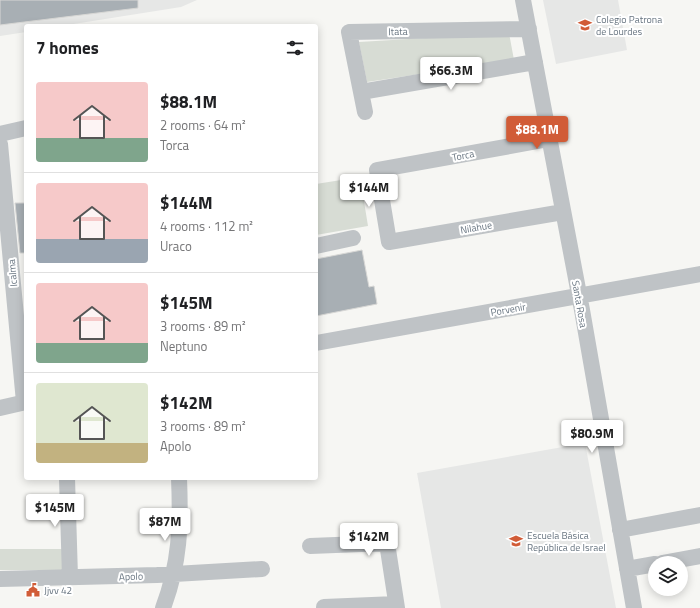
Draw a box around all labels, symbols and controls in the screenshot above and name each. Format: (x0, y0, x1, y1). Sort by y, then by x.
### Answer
place label: Colegio Patrona de Lourdes (596, 12, 662, 39)
school or university icon: Colegio Patrona de Lourdes (577, 17, 593, 33)
street label: Itata (388, 24, 408, 39)
text: 7 homes (36, 35, 99, 61)
icon: filters (284, 37, 306, 59)
pin: $66.3M (418, 57, 484, 91)
text: $66.3M (429, 60, 473, 80)
text: $88.1M (160, 89, 217, 115)
icon: home (68, 98, 116, 146)
text: 2 rooms · 64 m² (160, 115, 246, 135)
pin: $88.1M (504, 116, 570, 150)
text: $88.1M (515, 119, 559, 139)
text: Torca (160, 135, 189, 155)
street label: Torca (451, 146, 475, 165)
pin: $144M (341, 174, 397, 208)
text: $144M (349, 177, 389, 197)
text: $144M (160, 190, 213, 216)
icon: home (68, 199, 116, 247)
text: 4 rooms · 112 m² (160, 216, 253, 236)
street label: Nilahue (459, 217, 493, 238)
text: Uraco (160, 236, 192, 256)
street label: Icalma (4, 259, 21, 287)
street label: Santa Rosa (568, 279, 591, 329)
text: $145M (160, 290, 213, 316)
icon: home (68, 299, 116, 347)
street label: Porvenir (489, 299, 527, 320)
text: 3 rooms · 89 m² (160, 316, 246, 336)
text: Neptuno (160, 336, 207, 356)
text: $142M (160, 390, 213, 416)
icon: home (68, 399, 116, 447)
text: 3 rooms · 89 m² (160, 416, 246, 436)
pin: $80.9M (559, 420, 625, 454)
text: $80.9M (570, 423, 614, 443)
text: Apolo (160, 436, 191, 456)
pin: $145M (27, 494, 83, 528)
text: $145M (35, 497, 75, 517)
pin: $87M (141, 508, 189, 542)
text: $87M (149, 511, 182, 531)
pin: $142M (341, 523, 397, 557)
text: $142M (349, 526, 389, 546)
place label: Escuela Básica República de Israel (527, 528, 606, 555)
school or university icon: Escuela Básica República de Israel (508, 533, 524, 549)
map controls (648, 556, 688, 596)
button: layers (648, 556, 688, 596)
street label: Apolo (119, 569, 143, 584)
public building icon: Jjvv 42 (25, 582, 41, 598)
place label: Jjvv 42 (44, 583, 72, 598)

